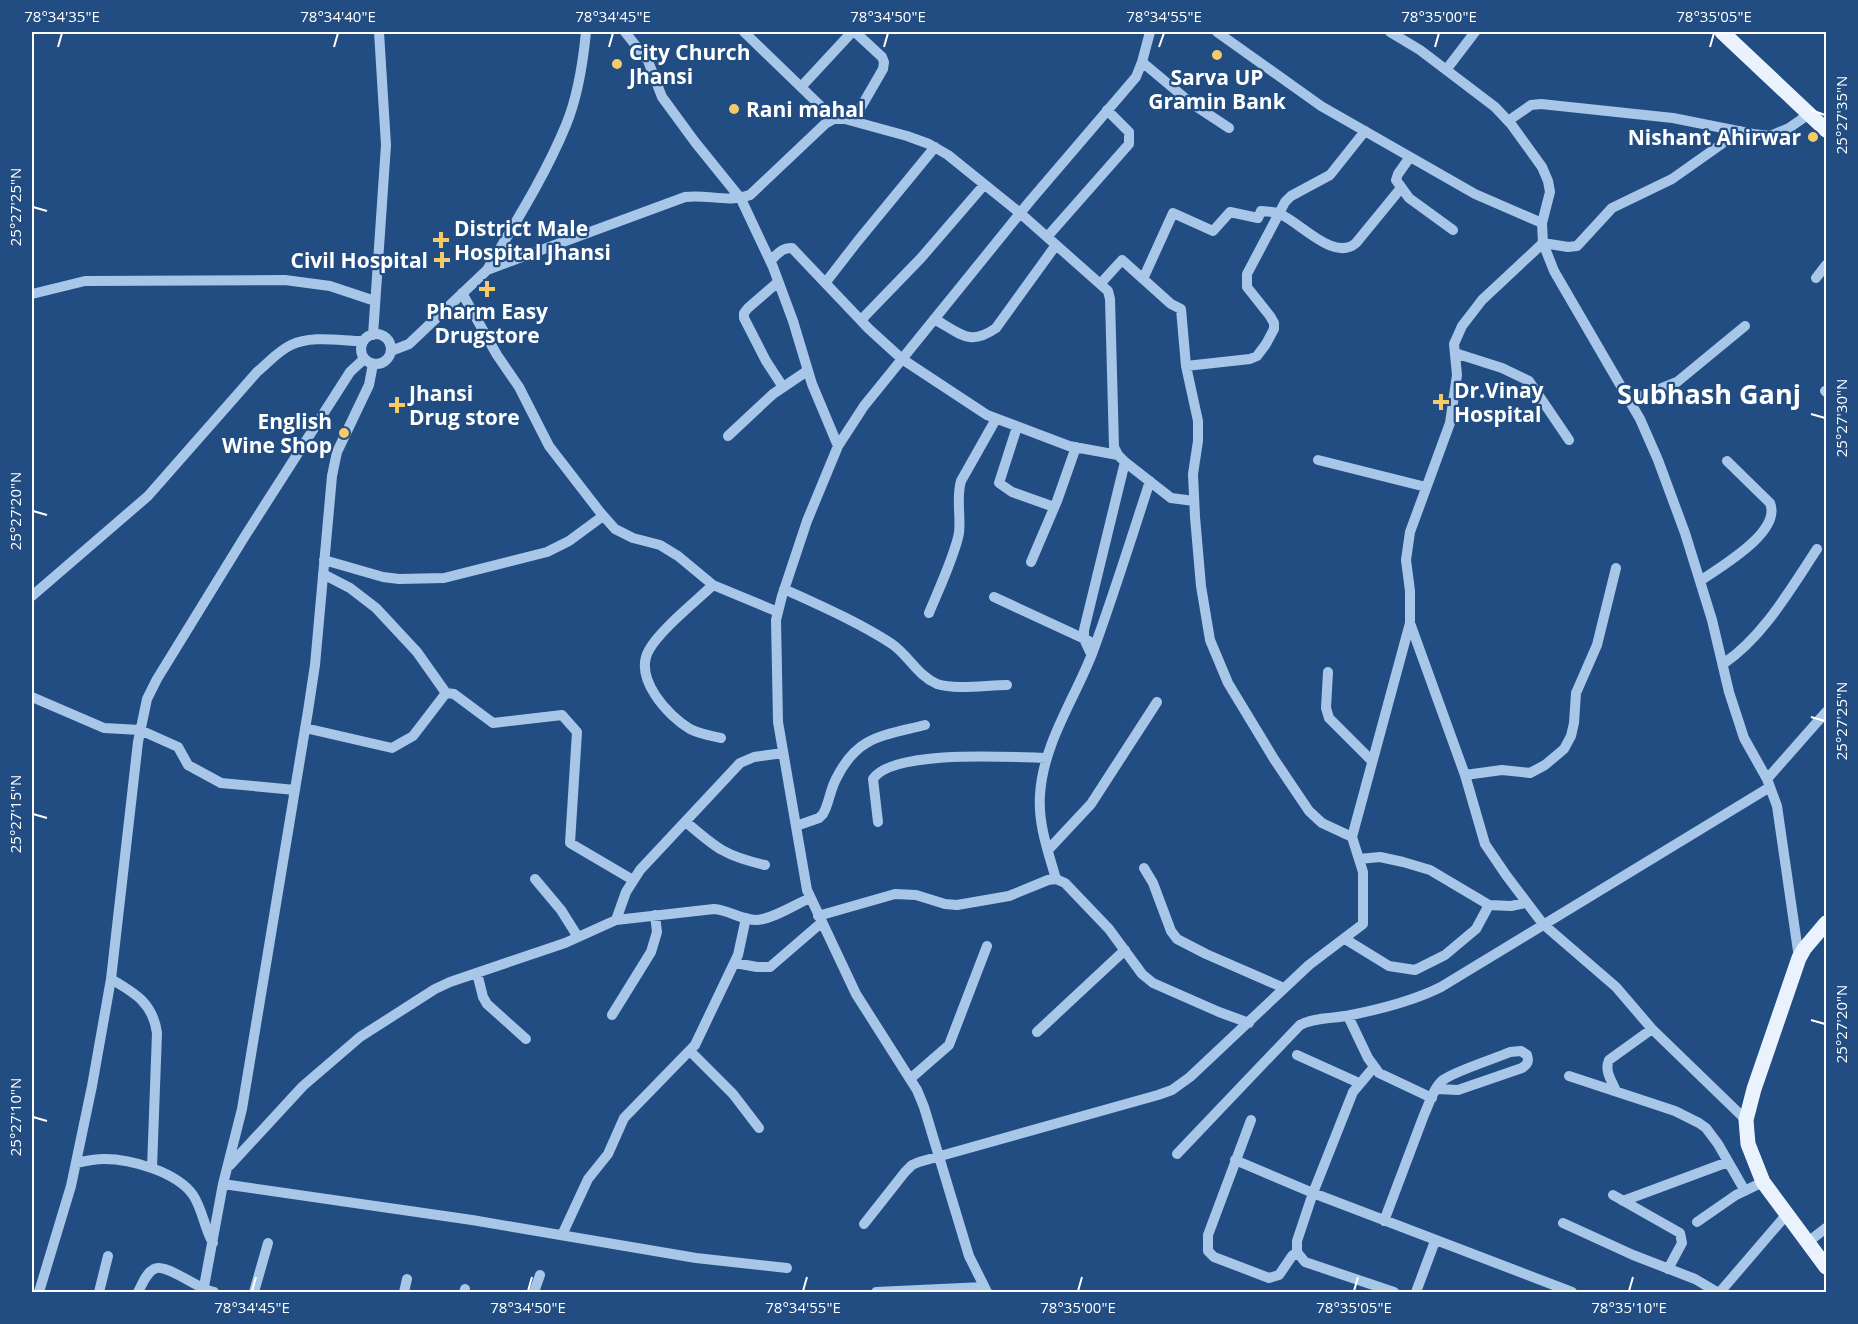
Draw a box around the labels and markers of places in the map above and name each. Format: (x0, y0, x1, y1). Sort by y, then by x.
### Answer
place label: City Church Jhansi (627, 38, 750, 90)
marker: Sarva UP Gramin Bank (1210, 48, 1224, 62)
marker: City Church Jhansi (610, 57, 624, 71)
place label: Sarva UP Gramin Bank (1148, 63, 1287, 115)
place label: Rani mahal (746, 95, 864, 123)
marker: Rani mahal (727, 102, 741, 116)
place label: Nishant Ahirwar (1628, 123, 1801, 151)
marker: Nishant Ahirwar (1806, 130, 1820, 144)
place label: District Male Hospital Jhansi (454, 214, 611, 266)
marker: District Male Hospital Jhansi (432, 231, 450, 249)
place label: Civil Hospital (291, 246, 428, 274)
marker: Civil Hospital (433, 251, 451, 269)
marker: Pharm Easy Drugstore (480, 282, 494, 296)
place label: Pharm Easy Drugstore (426, 297, 548, 349)
place label: Dr.Vinay Hospital (1454, 376, 1544, 428)
place label: Jhansi Drug store (407, 379, 520, 431)
marker: Dr.Vinay Hospital (1432, 393, 1450, 411)
marker: Jhansi Drug store (390, 398, 404, 412)
place label: English Wine Shop (222, 407, 332, 459)
marker: English Wine Shop (337, 426, 351, 440)

